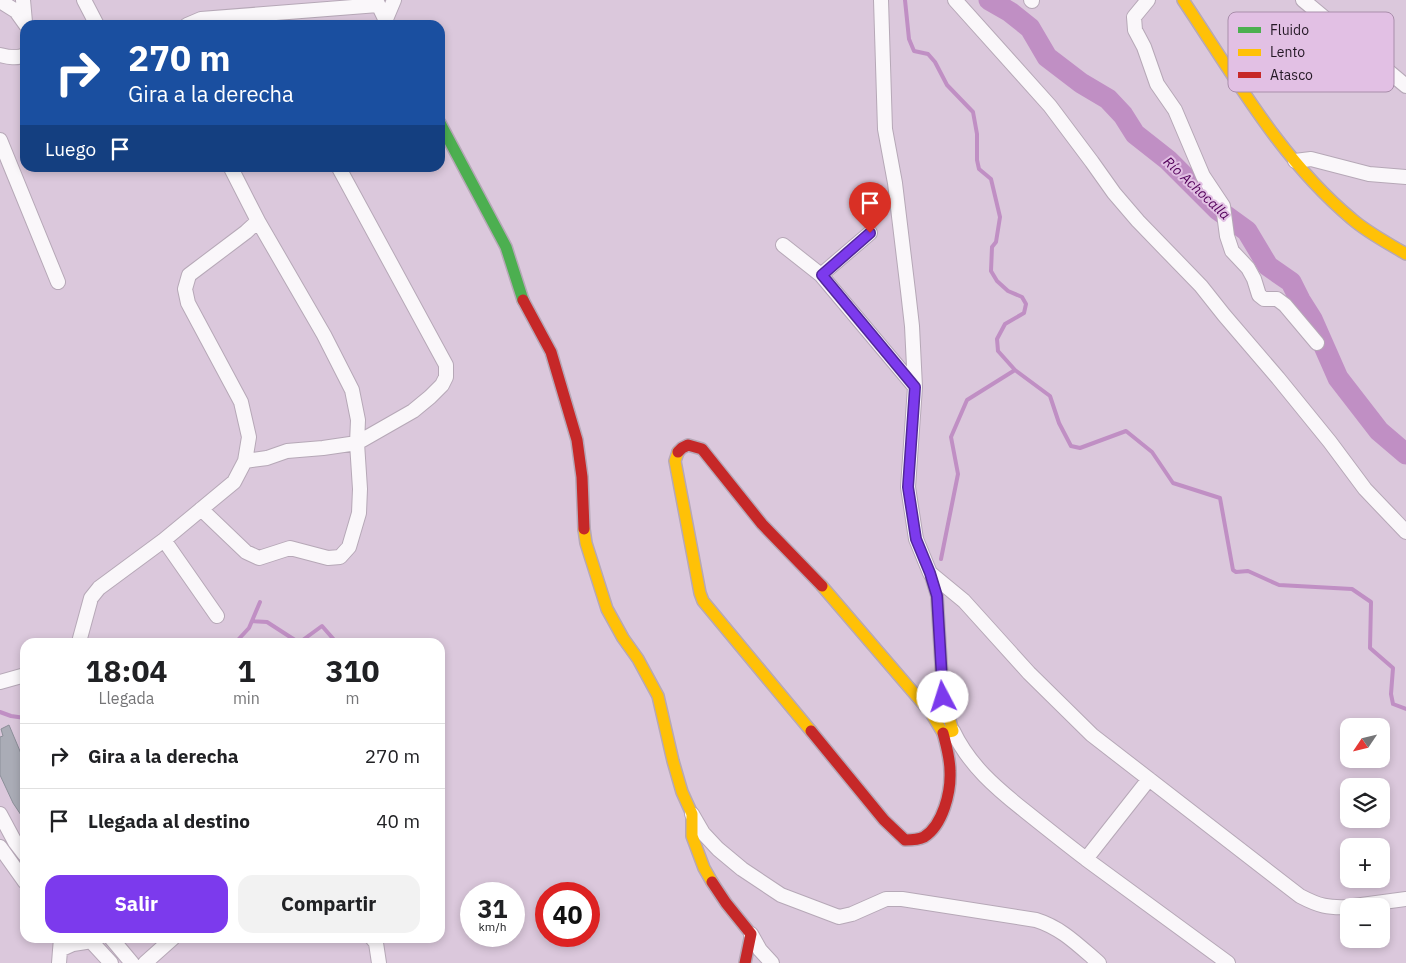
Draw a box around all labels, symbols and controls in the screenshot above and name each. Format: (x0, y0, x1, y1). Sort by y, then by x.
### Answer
legend (1228, 12, 1394, 92)
text: Fluido (1270, 21, 1309, 39)
text: 270 m (128, 35, 231, 81)
icon: right (45, 40, 110, 105)
text: Lento (1270, 43, 1305, 61)
text: Atasco (1270, 66, 1313, 84)
text: Gira a la derecha (128, 79, 294, 108)
icon: arrive (106, 135, 134, 163)
text: Luego (45, 137, 96, 161)
water label: Río Achocalla (1160, 153, 1234, 223)
pin (849, 182, 891, 233)
icon: arrive (856, 189, 884, 217)
text: 18:04 (86, 651, 167, 690)
text: 1 (237, 651, 255, 690)
text: 310 (325, 651, 379, 690)
position arrow (916, 670, 968, 722)
text: Llegada (98, 688, 154, 708)
text: min (233, 688, 260, 708)
text: m (345, 688, 359, 708)
north arrow (1340, 718, 1390, 768)
map controls (1340, 718, 1390, 948)
icon: right (45, 742, 73, 770)
text: Gira a la derecha (88, 744, 239, 768)
text: 270 m (365, 744, 420, 768)
button: layers (1340, 778, 1390, 828)
icon: arrive (45, 807, 73, 835)
text: Llegada al destino (88, 809, 250, 833)
text: 40 m (376, 809, 420, 833)
button: + (1340, 838, 1390, 888)
button: Salir (45, 875, 228, 933)
button: Compartir (238, 875, 420, 933)
speed limit sign: 40 (535, 882, 600, 947)
text: 31 (477, 892, 508, 925)
button: − (1340, 898, 1390, 948)
text: km/h (478, 919, 507, 934)

